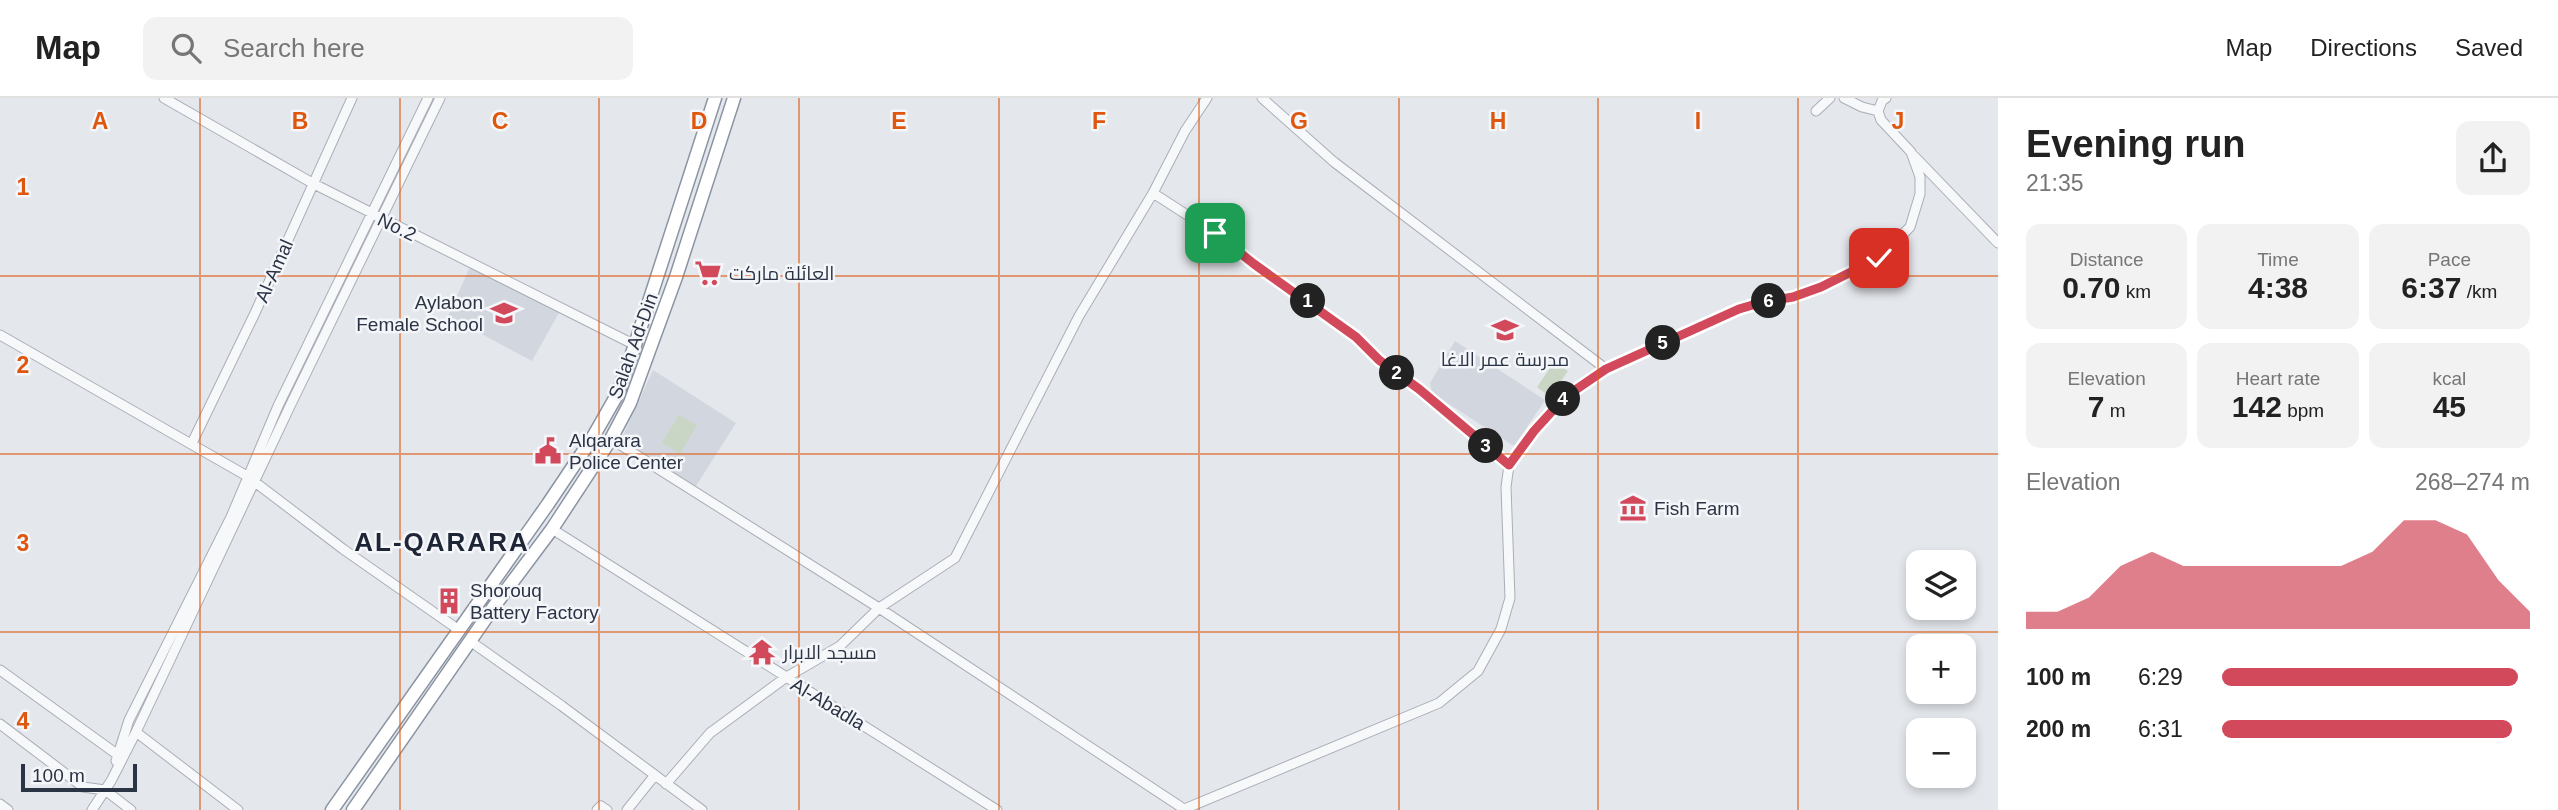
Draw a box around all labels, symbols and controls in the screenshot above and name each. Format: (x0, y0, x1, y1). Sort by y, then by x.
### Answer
search box (143, 17, 633, 80)
text: Map (35, 29, 101, 66)
icon: search (167, 29, 205, 67)
text: Search here (223, 33, 365, 63)
text: Map (2226, 34, 2272, 61)
text: Directions (2310, 34, 2417, 61)
text: Saved (2455, 34, 2523, 61)
text: A (92, 108, 108, 134)
text: B (292, 108, 308, 134)
text: C (492, 108, 508, 134)
text: D (691, 108, 707, 134)
text: E (891, 108, 907, 134)
text: F (1092, 108, 1106, 134)
text: G (1290, 108, 1308, 134)
text: H (1490, 108, 1506, 134)
text: I (1695, 108, 1701, 134)
text: J (1892, 108, 1904, 134)
button: share (2456, 121, 2530, 195)
text: Evening run (2026, 123, 2246, 165)
text: 21:35 (2026, 170, 2084, 196)
text: 1 (17, 174, 30, 200)
pin (1185, 203, 1245, 263)
street label: No.2 (374, 209, 420, 245)
icon: arrive (1196, 214, 1234, 252)
pin (1849, 228, 1909, 288)
street label: Al-Amal (251, 236, 297, 306)
icon: check (1860, 239, 1898, 277)
text: Distance (2070, 249, 2144, 270)
text: Time (2257, 249, 2299, 270)
text: Pace (2428, 249, 2471, 270)
supermarket icon: العائلة ماركت (693, 258, 723, 288)
place label: العائلة ماركت (729, 263, 834, 285)
text: 0.70 (2062, 271, 2121, 304)
text: 4:38 (2248, 271, 2308, 304)
text: 6:37 (2401, 271, 2461, 304)
text: km (2121, 281, 2151, 302)
text: /km (2461, 281, 2497, 302)
pin: 1 (1290, 284, 1326, 318)
pin: 6 (1752, 284, 1786, 318)
street label: Salah Ad-Din (604, 290, 662, 402)
text: 1 (1302, 290, 1313, 311)
text: 6 (1763, 290, 1774, 311)
place label: Aylabon Female School (356, 292, 483, 335)
school or university icon: Aylabon Female School (489, 298, 519, 328)
school or university icon: مدرسة عمر الاغا (1490, 315, 1520, 345)
pin: 5 (1646, 326, 1680, 360)
text: 5 (1657, 332, 1668, 353)
place label: مدرسة عمر الاغا (1441, 349, 1569, 371)
text: 2 (17, 352, 29, 378)
pin: 2 (1380, 356, 1414, 390)
text: 2 (1391, 362, 1402, 383)
text: Elevation (2068, 368, 2146, 389)
text: Heart rate (2236, 368, 2320, 389)
text: kcal (2432, 368, 2466, 389)
pin: 4 (1546, 382, 1580, 416)
text: 4 (1557, 388, 1568, 409)
text: 7 (2088, 390, 2104, 423)
text: 142 (2232, 390, 2282, 423)
text: 45 (2433, 390, 2466, 423)
text: m (2104, 400, 2126, 421)
text: bpm (2282, 400, 2324, 421)
pin: 3 (1468, 428, 1504, 464)
place label: Alqarara Police Center (569, 430, 684, 473)
text: 3 (1480, 435, 1491, 456)
public building icon: Alqarara Police Center (533, 436, 563, 466)
text: Elevation (2026, 469, 2121, 495)
text: 268–274 m (2415, 469, 2530, 495)
museum icon: Fish Farm (1618, 493, 1648, 523)
place label: Fish Farm (1654, 498, 1740, 519)
district label: AL-QARARA (354, 527, 530, 557)
text: 3 (17, 530, 29, 556)
map controls (1906, 550, 1976, 788)
button: layers (1906, 550, 1976, 620)
place label: Shorouq Battery Factory (470, 580, 599, 623)
building icon: Shorouq Battery Factory (434, 586, 464, 616)
button: + (1906, 634, 1976, 704)
temple icon: مسجد الابرار (747, 637, 777, 667)
place label: مسجد الابرار (782, 642, 877, 664)
text: 100 m (2026, 664, 2091, 690)
text: 6:29 (2138, 664, 2183, 690)
street label: Al-Abadla (787, 674, 869, 734)
text: 4 (17, 708, 30, 734)
text: 200 m (2026, 716, 2091, 742)
text: 6:31 (2138, 716, 2183, 742)
button: − (1906, 718, 1976, 788)
scale bar (21, 761, 136, 793)
text: 100 m (32, 765, 85, 786)

